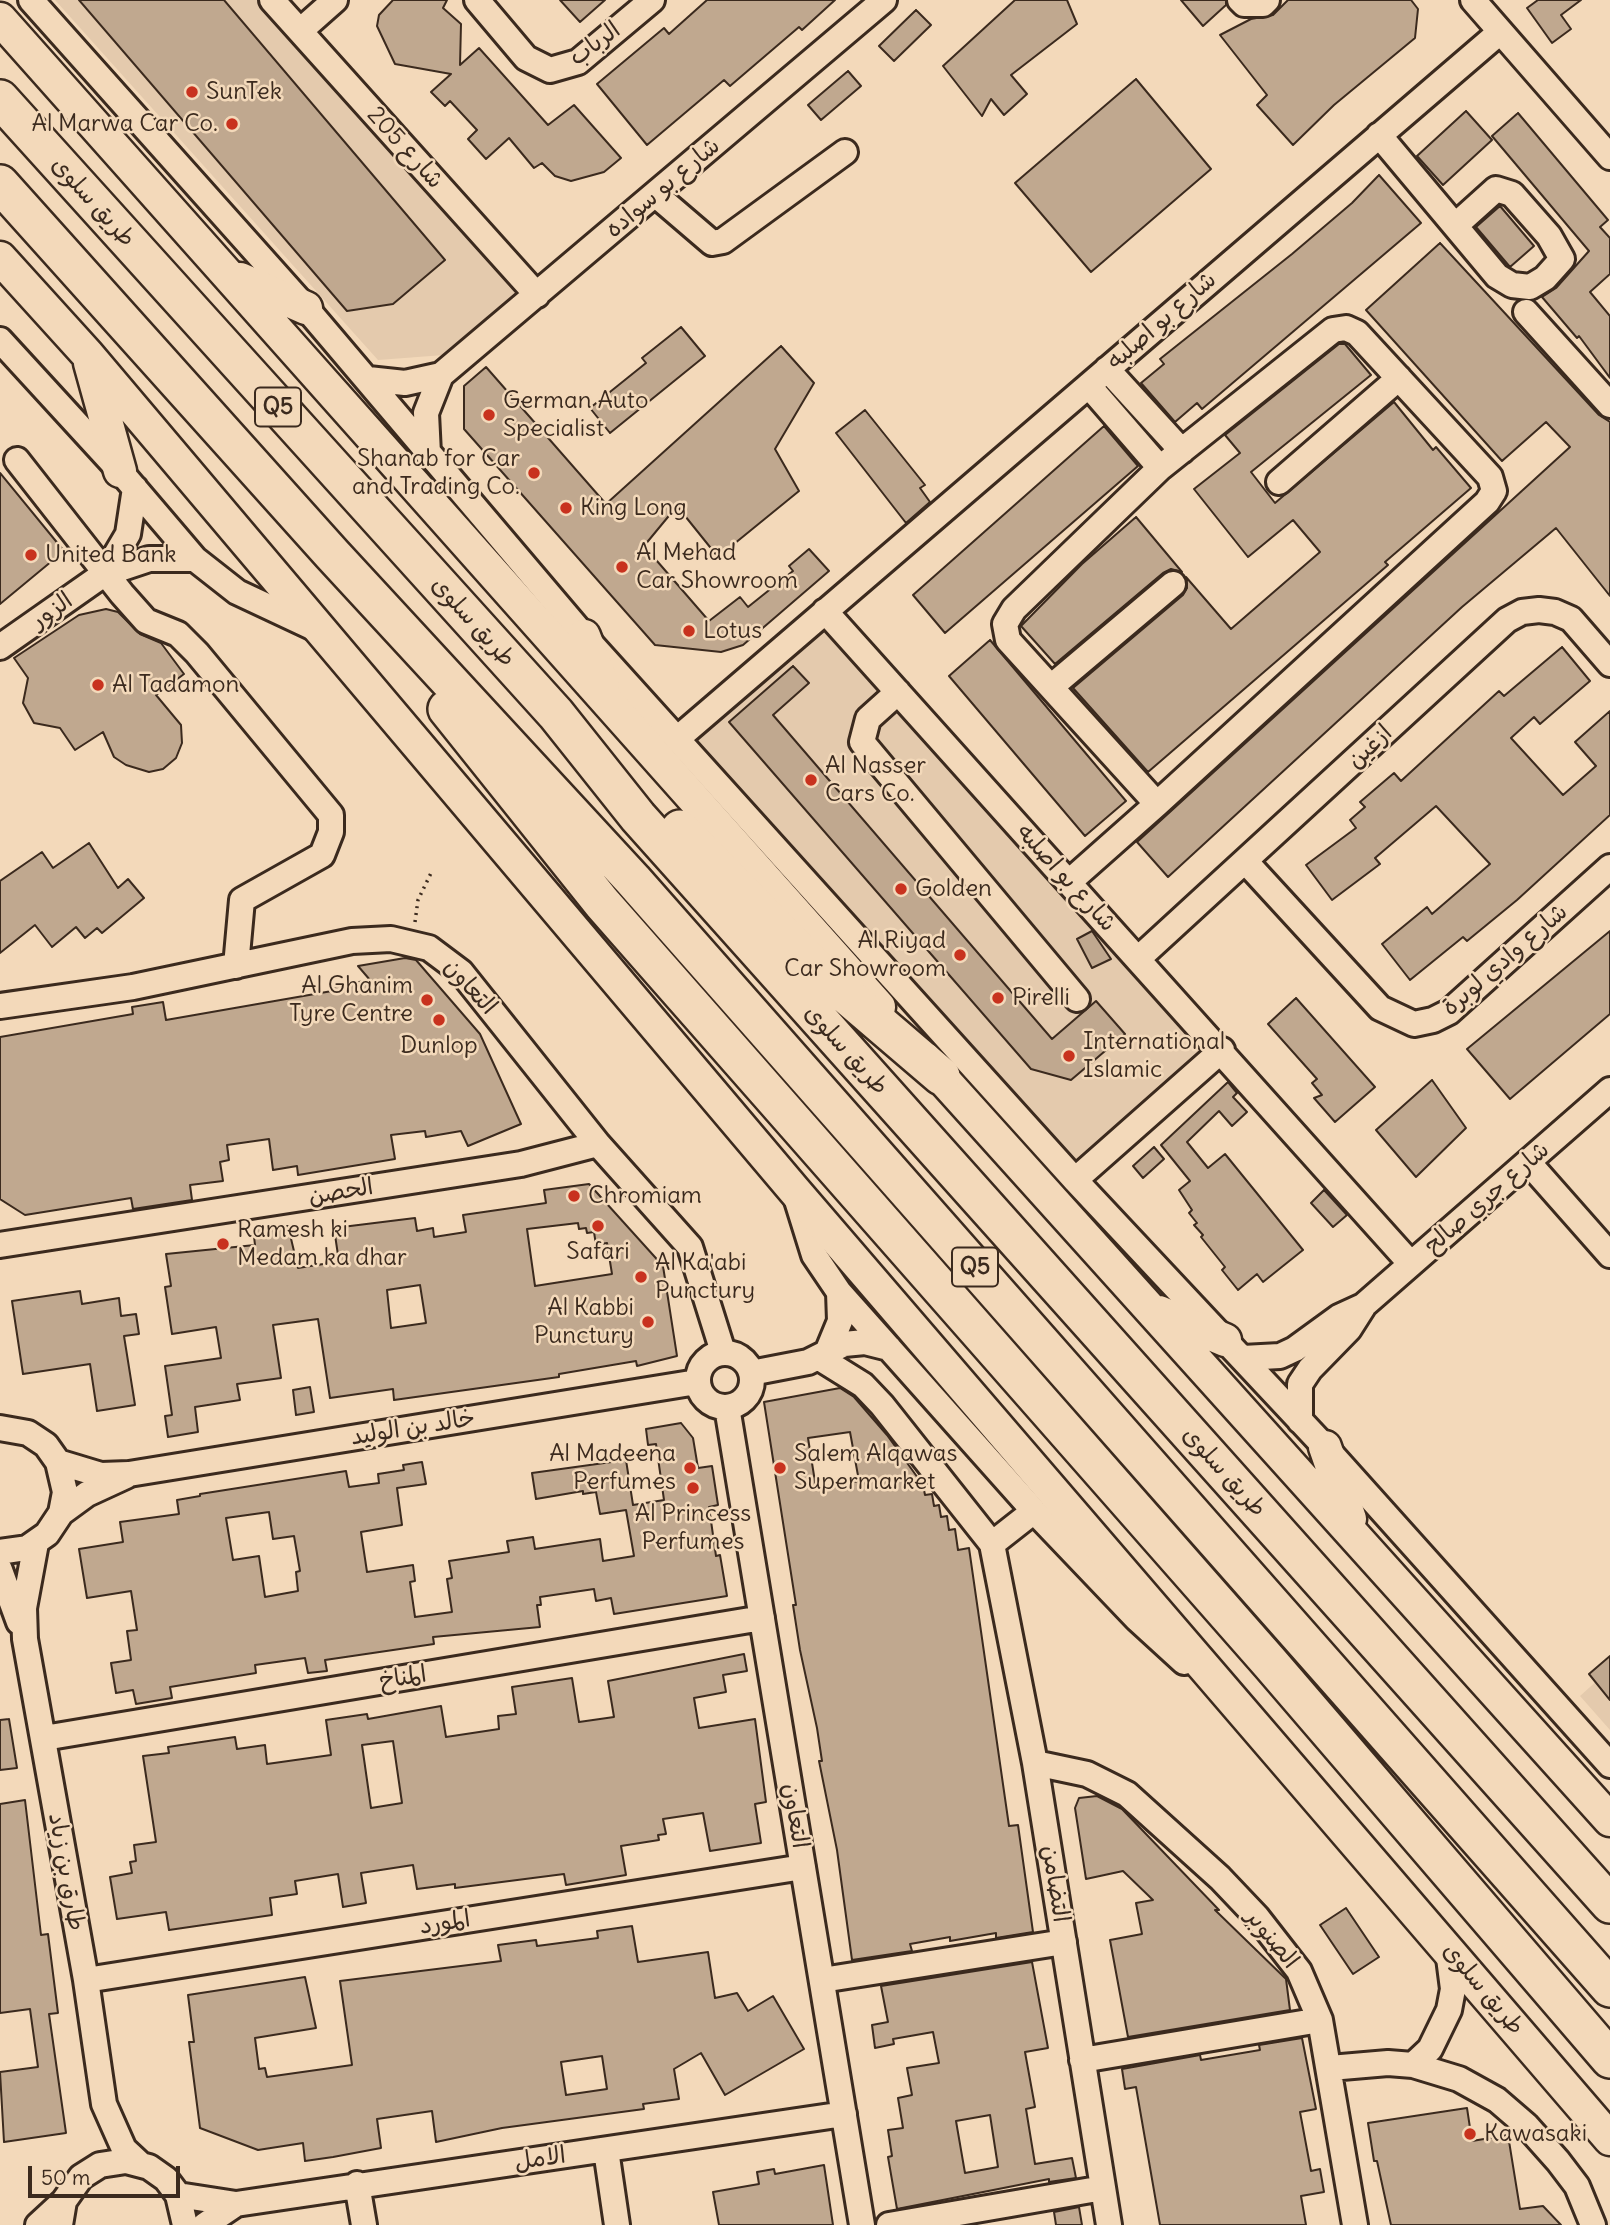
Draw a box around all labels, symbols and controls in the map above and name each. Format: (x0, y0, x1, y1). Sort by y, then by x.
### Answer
street label: الرباب (564, 16, 626, 72)
place label: SunTek (206, 78, 282, 106)
marker: SunTek (184, 84, 200, 100)
street label: شارع 205 (361, 101, 449, 195)
place label: Al Marwa Car Co. (32, 110, 218, 138)
marker: Al Marwa Car Co. (224, 116, 240, 132)
street label: شارع بو سواده (600, 132, 726, 244)
street label: طريق سلوى (45, 151, 141, 253)
street label: شارع بو اصلبه (1102, 266, 1222, 376)
place label: German Auto Specialist (503, 387, 648, 443)
road number: Q5 (255, 388, 301, 426)
marker: German Auto Specialist (481, 407, 497, 423)
place label: Shanab for Car and Trading Co. (352, 445, 520, 501)
marker: Shanab for Car and Trading Co. (526, 465, 542, 481)
place label: King Long (580, 494, 687, 522)
marker: King Long (558, 500, 574, 516)
place label: Al Mehad Car Showroom (636, 539, 798, 595)
place label: United Bank (45, 541, 177, 569)
marker: United Bank (23, 547, 39, 563)
marker: Al Mehad Car Showroom (614, 559, 630, 575)
street label: طريق سلوى (425, 571, 521, 673)
street label: الزور (25, 586, 79, 636)
place label: Lotus (703, 617, 762, 645)
marker: Lotus (681, 623, 697, 639)
place label: Al Tadamon (112, 671, 239, 699)
marker: Al Tadamon (90, 677, 106, 693)
street label: ازغين (1341, 719, 1399, 775)
place label: Al Nasser Cars Co. (825, 752, 926, 808)
marker: Al Nasser Cars Co. (803, 772, 819, 788)
street label: شارع بو اصلبه (1010, 818, 1122, 938)
place label: Golden (915, 875, 992, 903)
marker: Golden (893, 881, 909, 897)
street label: شارع وادي لوبرة (1436, 898, 1574, 1022)
place label: Al Riyad Car Showroom (784, 927, 946, 983)
marker: Al Riyad Car Showroom (952, 947, 968, 963)
street label: التعاون (437, 953, 503, 1021)
place label: Al Ghanim Tyre Centre (289, 972, 413, 1028)
place label: Pirelli (1012, 984, 1070, 1012)
marker: Pirelli (990, 990, 1006, 1006)
marker: Al Ghanim Tyre Centre (419, 992, 435, 1008)
street label: طريق سلوى (798, 999, 894, 1101)
marker: Dunlop (431, 1012, 447, 1028)
place label: International Islamic (1083, 1028, 1225, 1084)
place label: Dunlop (400, 1032, 478, 1060)
marker: International Islamic (1061, 1048, 1077, 1064)
street label: شارع جري صالح (1418, 1136, 1556, 1260)
street label: الحصن (306, 1173, 376, 1211)
place label: Chromiam (588, 1182, 702, 1210)
marker: Chromiam (566, 1188, 582, 1204)
place label: Ramesh ki Medam ka dhar (237, 1216, 407, 1272)
marker: Safari (590, 1218, 606, 1234)
marker: Ramesh ki Medam ka dhar (215, 1236, 231, 1252)
place label: Safari (566, 1238, 630, 1266)
road number: Q5 (952, 1248, 998, 1286)
place label: Al Ka'abi Punctury (655, 1249, 755, 1305)
marker: Al Ka'abi Punctury (633, 1269, 649, 1285)
place label: Al Kabbi Punctury (534, 1294, 634, 1350)
marker: Al Kabbi Punctury (640, 1314, 656, 1330)
street label: خالد بن الوليد (349, 1404, 477, 1452)
street label: طريق سلوى (1176, 1421, 1272, 1523)
place label: Al Madeena Perfumes (549, 1440, 676, 1496)
place label: Salem Alqawas Supermarket (794, 1440, 957, 1496)
marker: Al Madeena Perfumes (682, 1460, 698, 1476)
marker: Salem Alqawas Supermarket (772, 1460, 788, 1476)
marker: Al Princess Perfumes (685, 1480, 701, 1496)
place label: Al Princess Perfumes (635, 1500, 751, 1556)
street label: المناخ (377, 1660, 429, 1696)
street label: التعاون (776, 1781, 814, 1851)
street label: طارق بن زياد (41, 1811, 91, 1933)
street label: التضامن (1035, 1844, 1075, 1924)
street label: الصنوبر (1239, 1903, 1305, 1975)
street label: المورد (417, 1905, 473, 1941)
street label: طريق سلوى (1436, 1937, 1530, 2041)
place label: Kawasaki (1484, 2120, 1587, 2148)
marker: Kawasaki (1462, 2126, 1478, 2142)
street label: الامل (512, 2141, 568, 2177)
scale bar (32, 2152, 184, 2196)
text: 50 m (41, 2164, 90, 2191)

